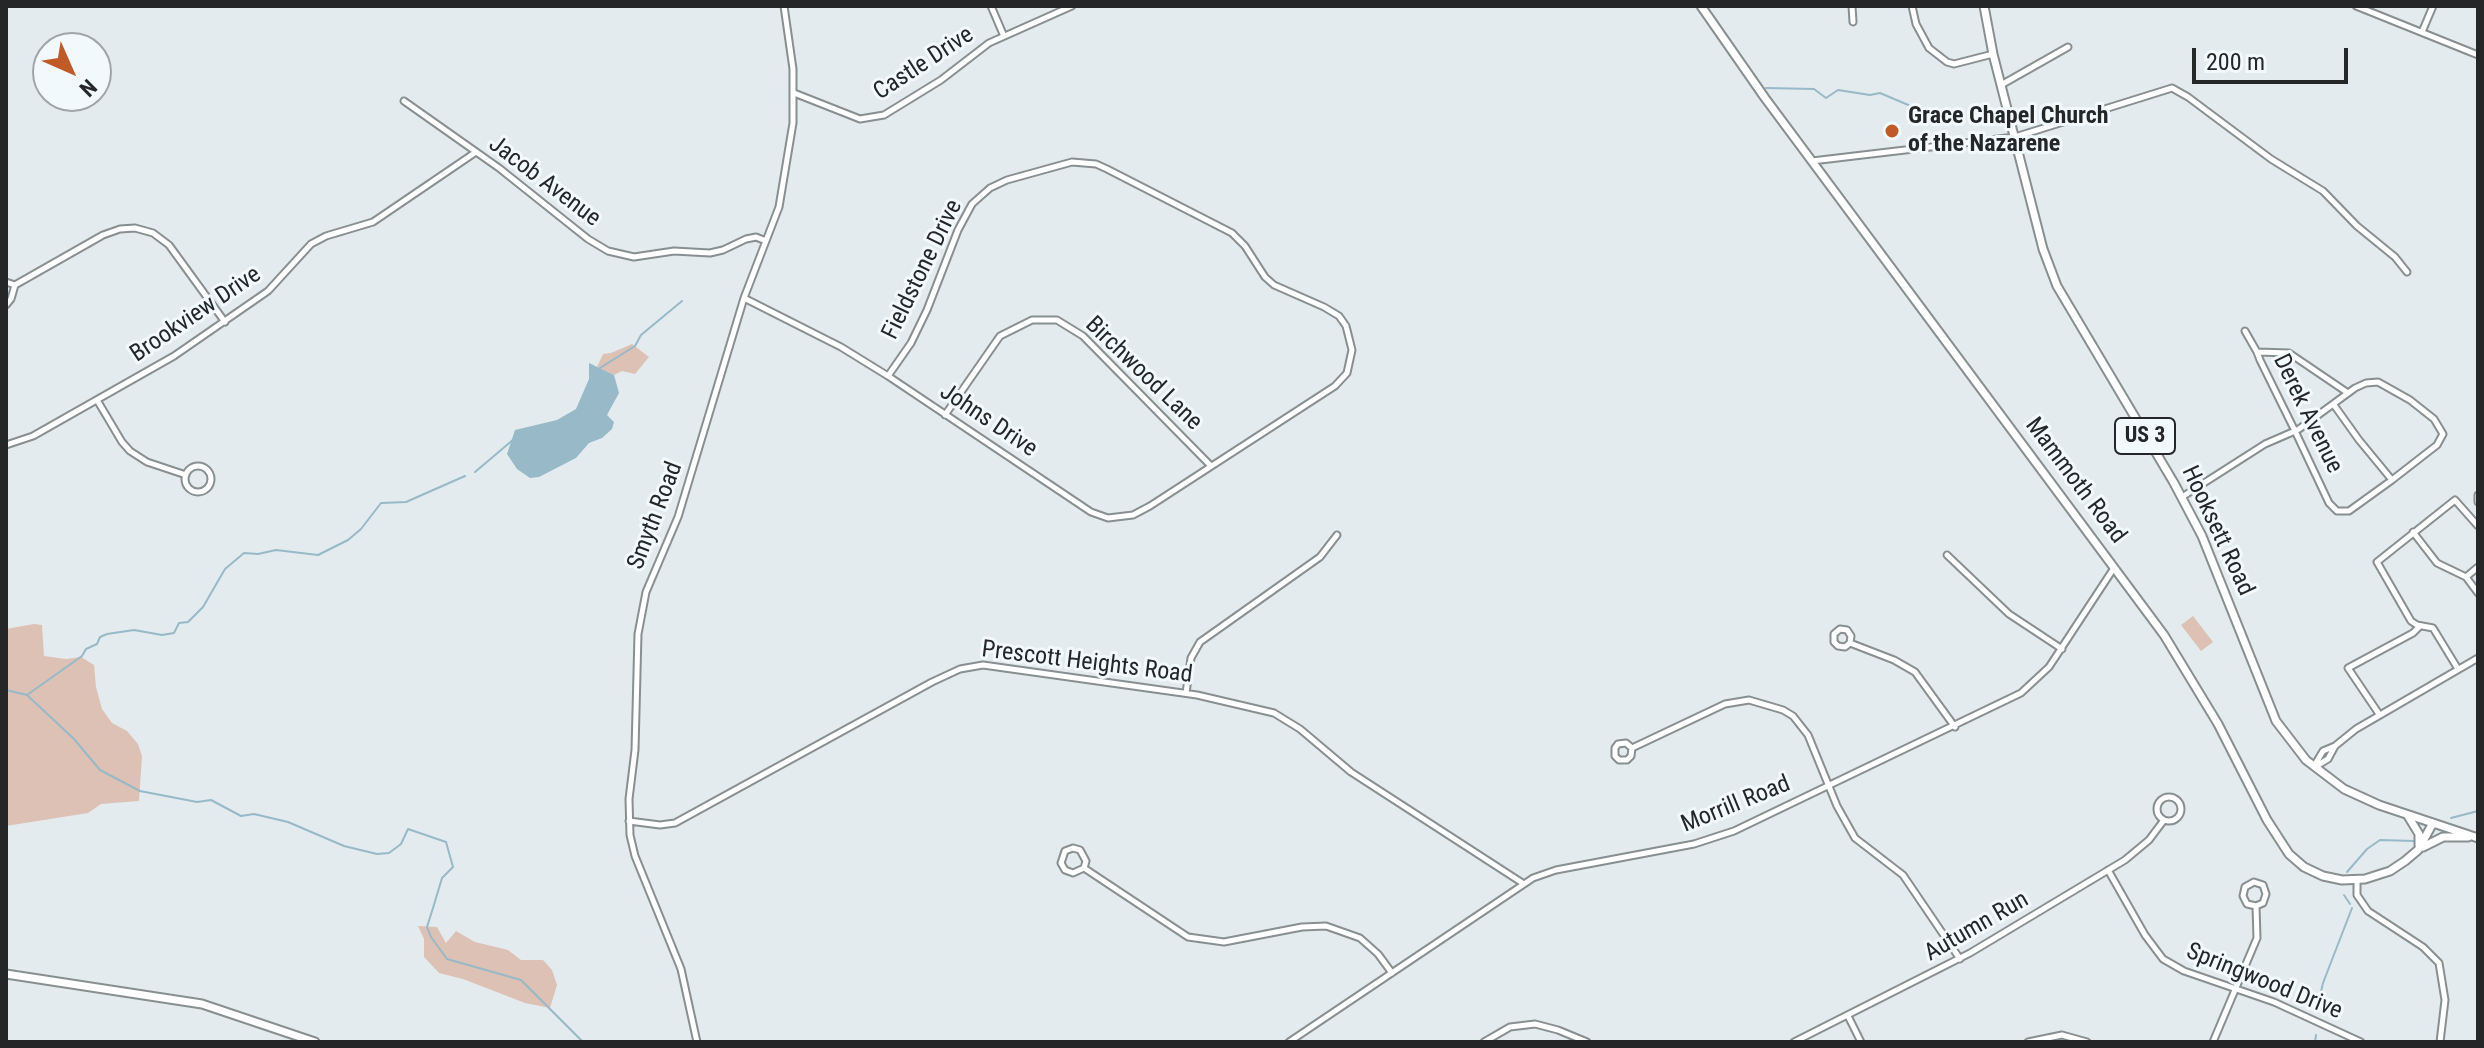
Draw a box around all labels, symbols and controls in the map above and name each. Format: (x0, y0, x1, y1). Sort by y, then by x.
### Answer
street label: Castle Drive (869, 21, 979, 107)
north arrow (32, 32, 112, 112)
scale bar (2196, 32, 2352, 82)
text: 200 m (2206, 48, 2265, 76)
text: N (74, 74, 102, 102)
place label: Grace Chapel Church of the Nazarene (1908, 103, 2109, 159)
marker: Grace Chapel Church of the Nazarene (1883, 122, 1901, 140)
street label: Jacob Avenue (482, 131, 606, 233)
street label: Fieldstone Drive (877, 195, 969, 345)
street label: Brookview Drive (125, 261, 267, 369)
street label: Birchwood Lane (1079, 311, 1207, 437)
street label: Derek Avenue (2266, 350, 2348, 478)
street label: Johns Drive (934, 378, 1042, 464)
street label: Mammoth Road (2018, 412, 2132, 550)
road number: US 3 (2115, 418, 2175, 454)
street label: Smyth Road (622, 458, 690, 574)
street label: Hooksett Road (2174, 462, 2260, 600)
street label: Prescott Heights Road (980, 636, 1194, 690)
street label: Morrill Road (1677, 770, 1795, 840)
street label: Autumn Run (1920, 886, 2034, 968)
street label: Springwood Drive (2182, 938, 2346, 1026)

